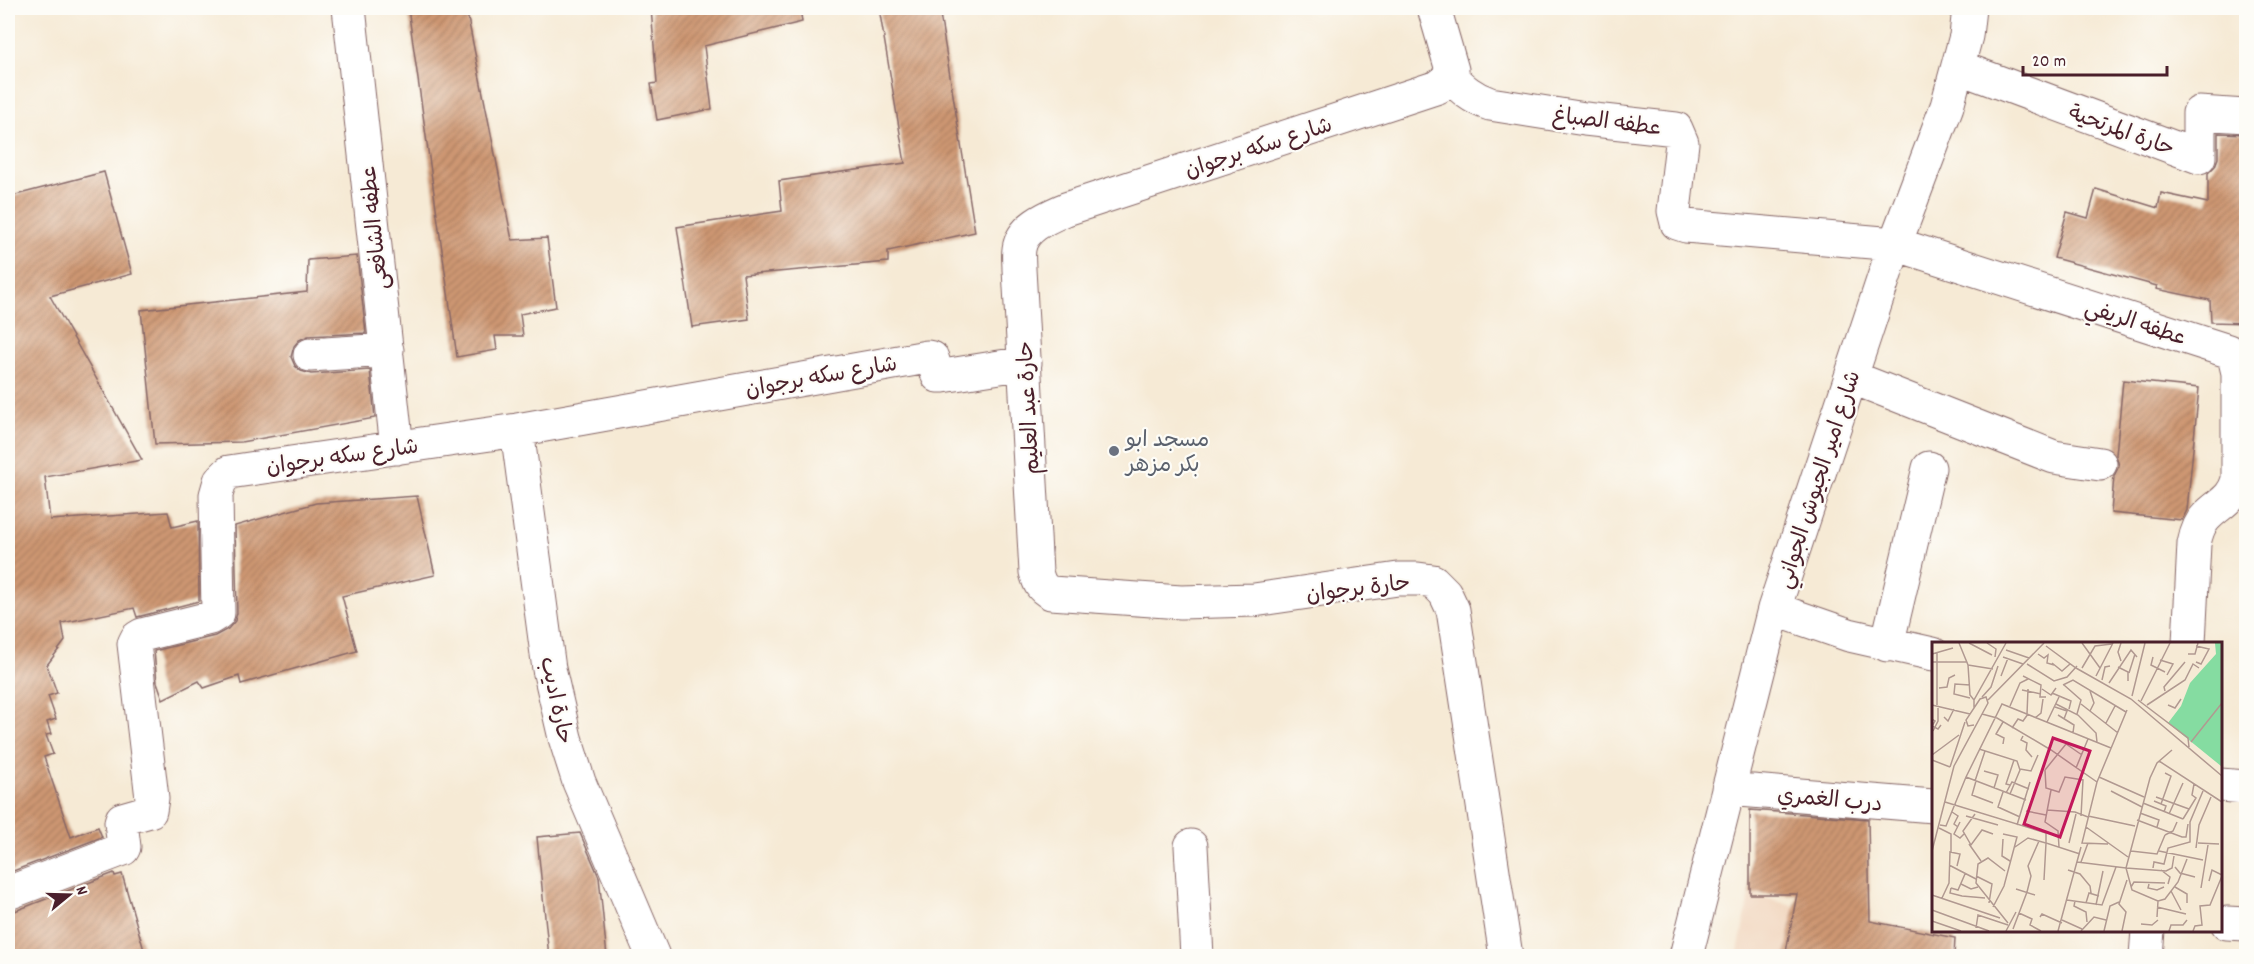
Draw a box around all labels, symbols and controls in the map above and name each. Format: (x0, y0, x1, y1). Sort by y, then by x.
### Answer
scale bar (2023, 39, 2167, 77)
text: 20 m (2032, 50, 2066, 75)
street label: حارة المرتحية (2063, 99, 2178, 166)
street label: عطفه الصباغ (1550, 101, 1663, 146)
street label: شارع سكه برجوان (1181, 111, 1337, 188)
street label: عطفه الشافعى (355, 164, 398, 291)
street label: عطفه الريفي (2080, 293, 2189, 356)
street label: حارة عبد العليم (1012, 340, 1049, 475)
street label: شارع سكه برجوان (743, 350, 900, 407)
street label: شارع امير الجيوش الجواني (1770, 367, 1871, 593)
place label: مسجد ابو بكر مزهر (1124, 426, 1209, 482)
street label: شارع سكه برجوان (264, 432, 421, 484)
marker: مسجد ابو بكر مزهر (1107, 444, 1121, 458)
street label: حارة برجوان (1305, 569, 1412, 612)
inset map (1932, 642, 2221, 931)
street label: حارة اديب (530, 654, 579, 747)
street label: درب الغمري (1776, 781, 1884, 822)
north arrow (39, 865, 99, 925)
text: N (69, 883, 93, 899)

